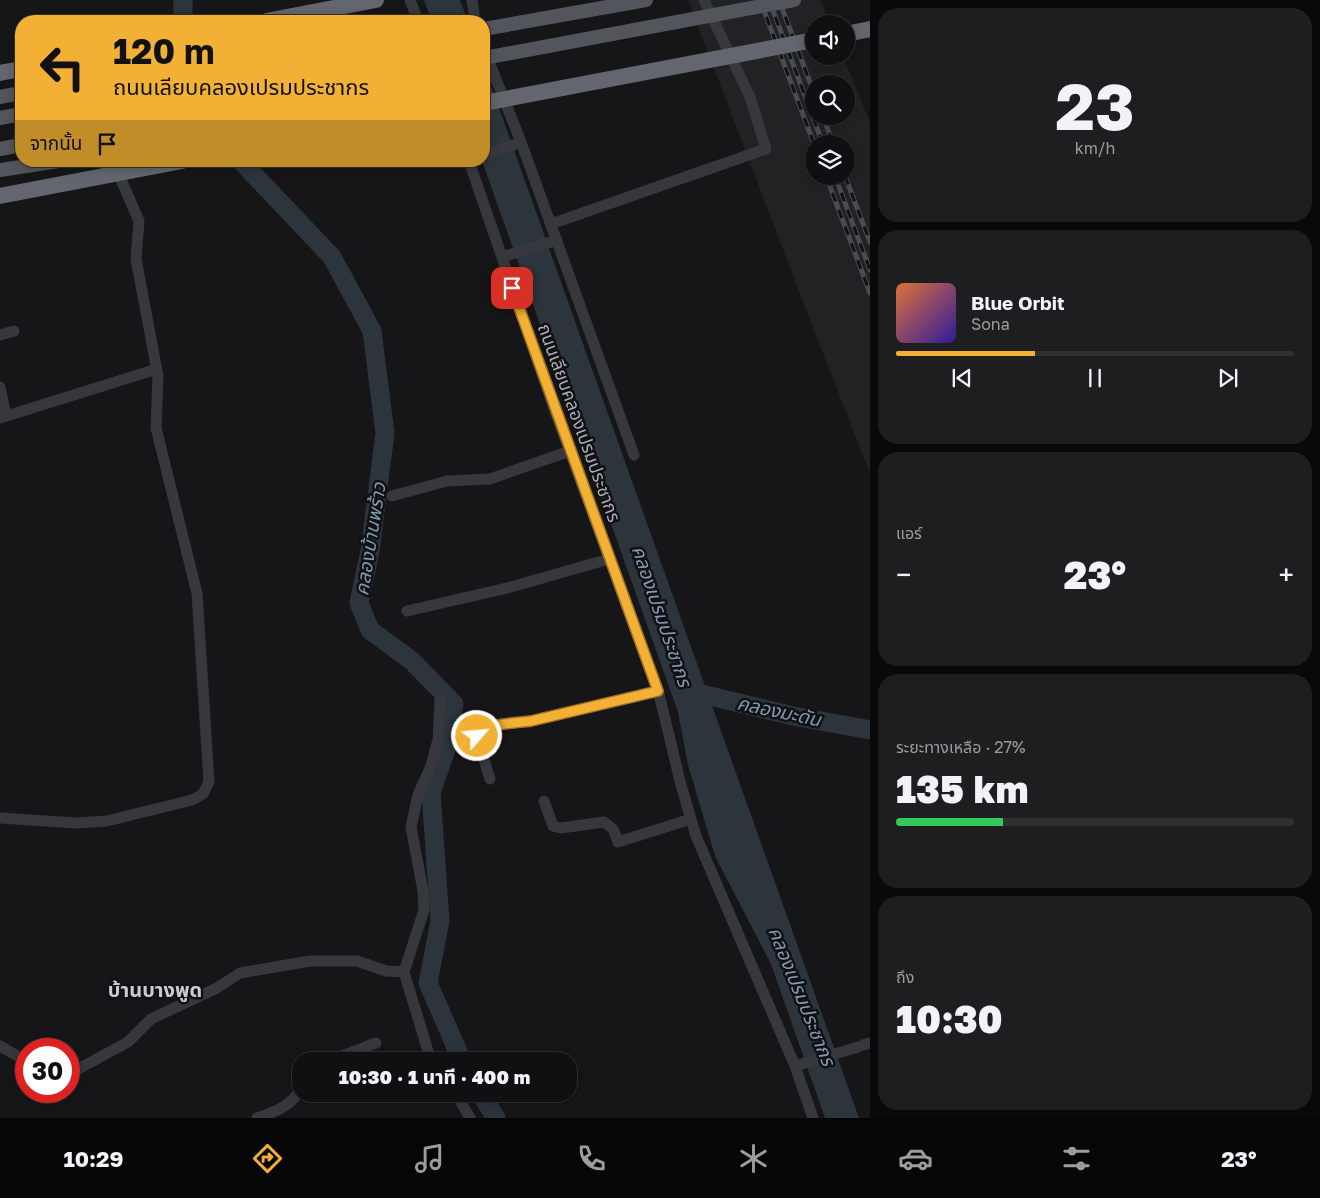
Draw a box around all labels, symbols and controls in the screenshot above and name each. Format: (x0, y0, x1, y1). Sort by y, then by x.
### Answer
map controls (805, 15, 855, 185)
button: sound (805, 15, 855, 65)
text: 120 m (113, 30, 215, 72)
icon: left (30, 35, 95, 100)
text: 23 (1055, 66, 1135, 144)
text: ถนนเลียบคลองเปรมประชากร (113, 73, 369, 100)
button: search (805, 75, 855, 125)
icon: arrive (93, 130, 121, 158)
text: จากนั้น (30, 131, 83, 154)
button: layers (805, 135, 855, 185)
text: km/h (1075, 138, 1115, 158)
pin (491, 267, 533, 309)
icon: arrive (498, 274, 526, 302)
text: Blue Orbit (971, 291, 1065, 314)
text: Sona (971, 314, 1010, 334)
street label: ถนนเลียบคลองเปรมประชากร (534, 320, 626, 525)
icon: previous (948, 364, 976, 392)
icon: pause (1081, 364, 1109, 392)
icon: next (1214, 364, 1242, 392)
water label: คลองบ้านพร้าว (349, 480, 390, 597)
text: แอร์ (896, 523, 922, 543)
water label: คลองเปรมประชากร (628, 542, 698, 691)
text: 23° (1064, 552, 1126, 597)
text: − (896, 558, 911, 591)
text: + (1279, 558, 1294, 591)
water label: คลองมะดัน (735, 690, 824, 731)
position arrow (450, 709, 502, 761)
text: ระยะทางเหลือ · 27% (896, 737, 1025, 757)
text: 135 km (896, 766, 1028, 811)
water label: คลองเปรมประชากร (764, 923, 841, 1070)
text: ถึง (896, 967, 914, 987)
district label: บ้านบางพูด (108, 977, 202, 1002)
text: 10:30 (896, 996, 1003, 1041)
speed limit sign: 30 (15, 1038, 80, 1103)
text: 10:30 · 1 นาที · 400 m (339, 1065, 530, 1088)
icon: directions (250, 1141, 285, 1176)
icon: music (412, 1141, 447, 1176)
icon: phone (574, 1141, 609, 1176)
icon: climate (736, 1141, 771, 1176)
icon: car (898, 1141, 933, 1176)
icon: filters (1059, 1141, 1094, 1176)
text: 10:29 (63, 1145, 123, 1172)
text: 23° (1221, 1145, 1257, 1172)

